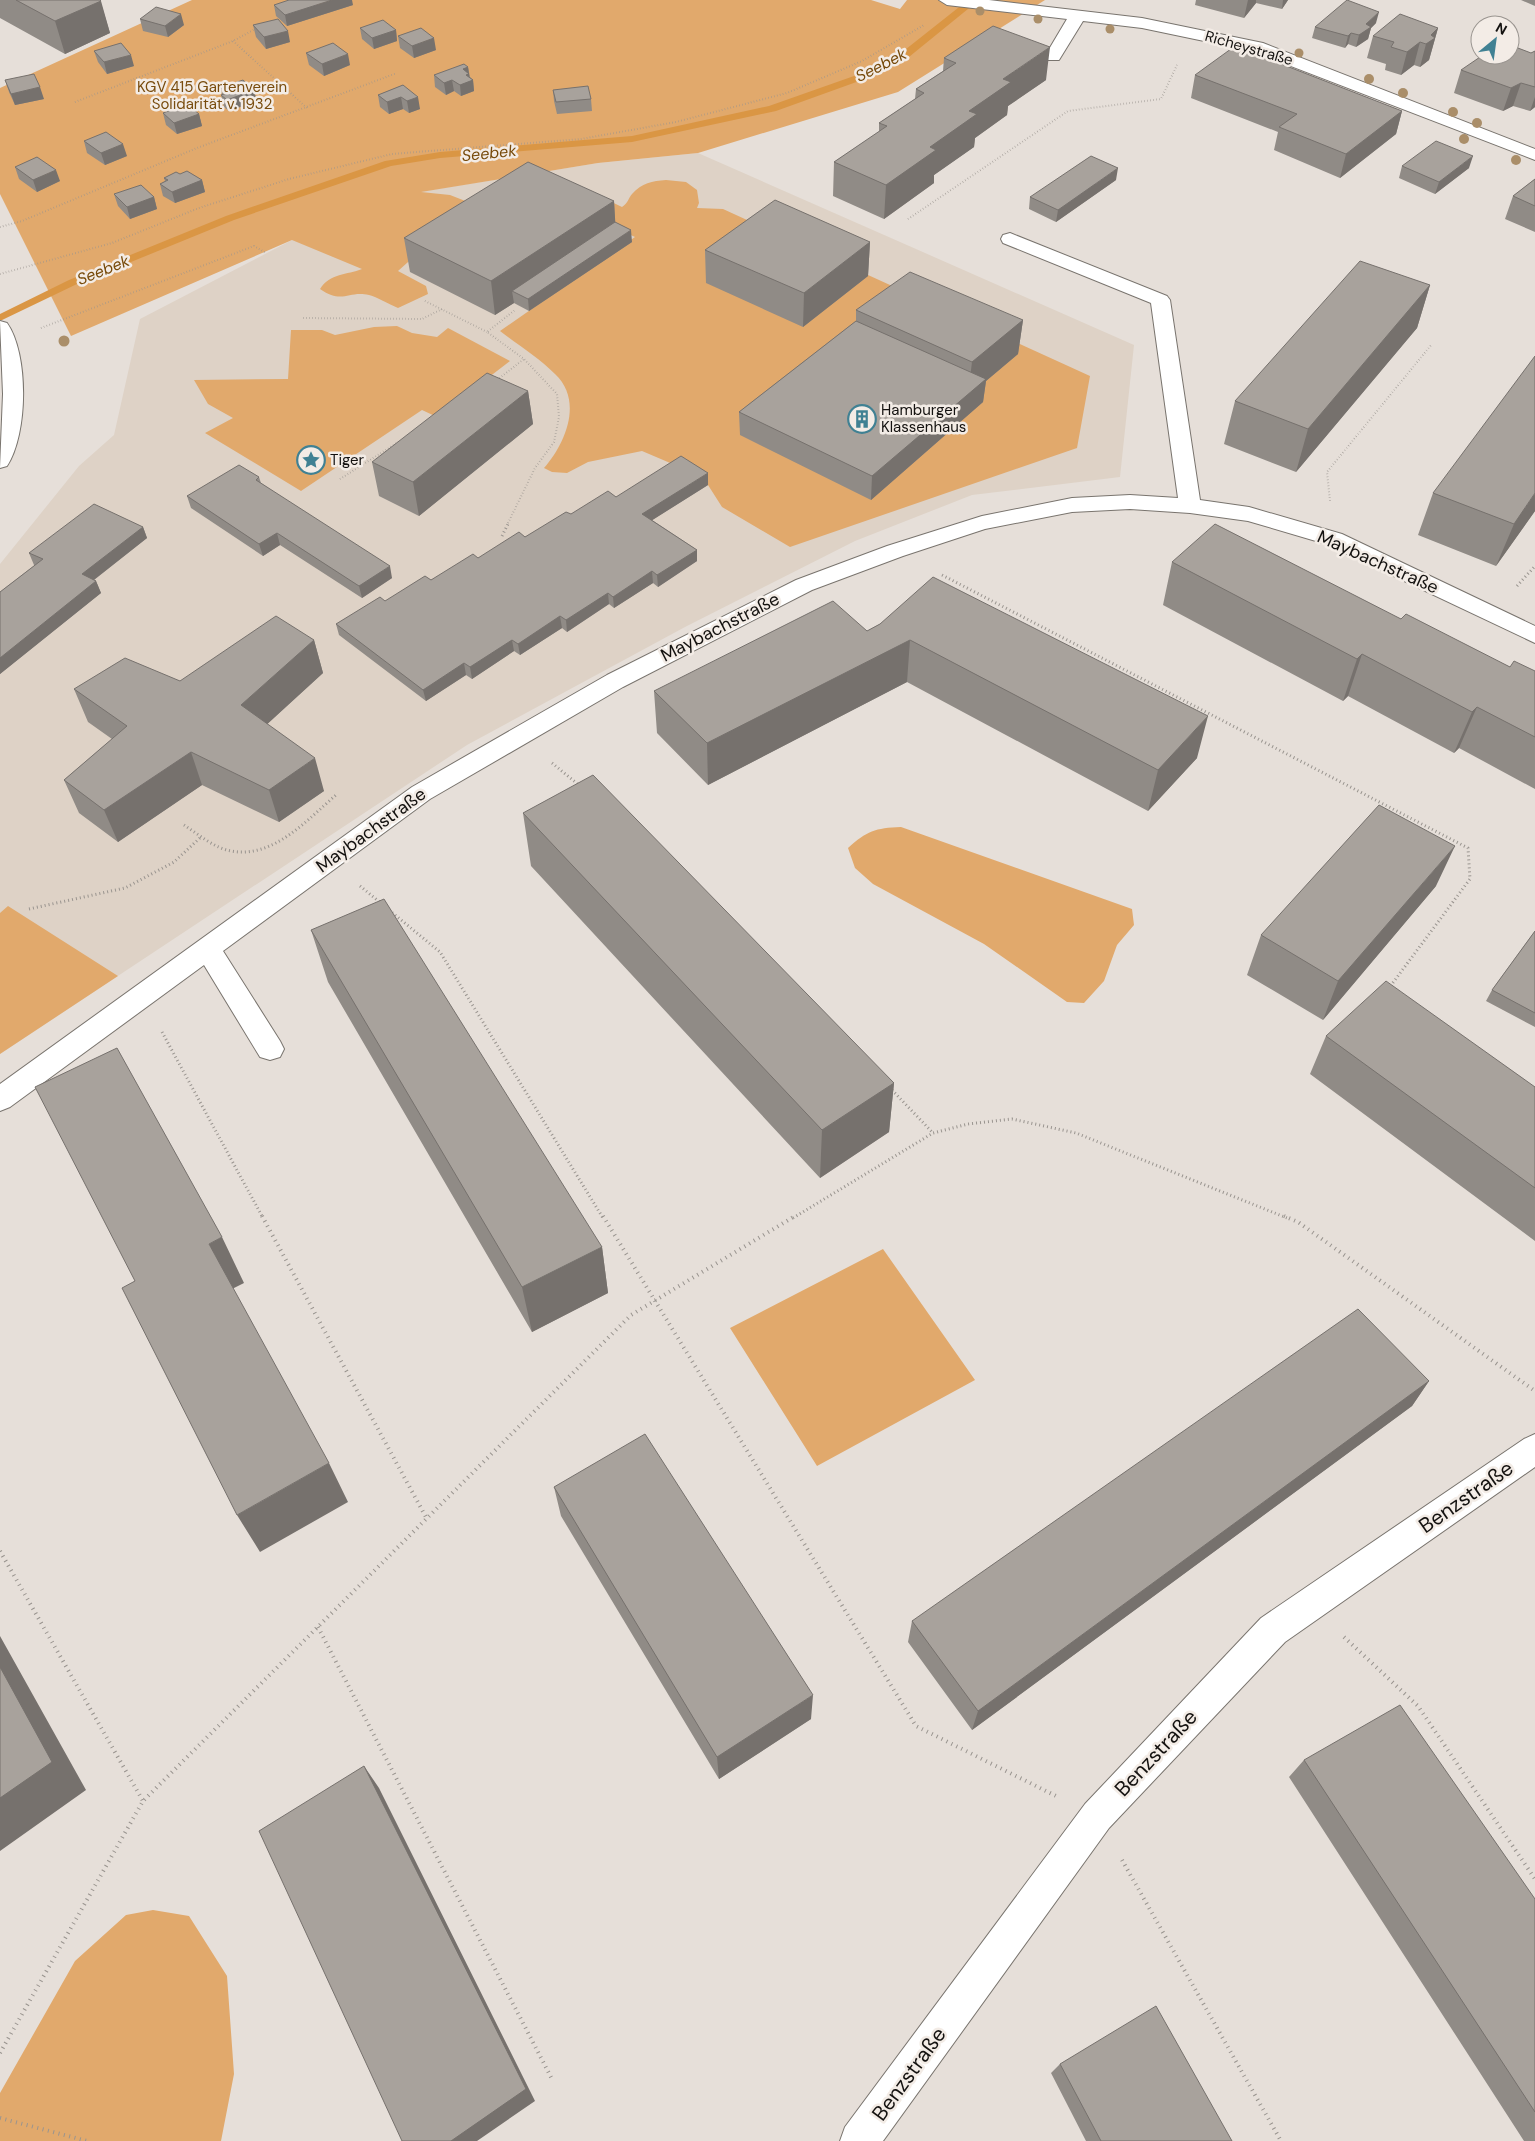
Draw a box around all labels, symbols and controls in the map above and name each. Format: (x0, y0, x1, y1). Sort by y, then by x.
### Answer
north arrow (1470, 15, 1520, 65)
text: N (1492, 18, 1510, 39)
street label: Richeystraße (1203, 26, 1295, 70)
water label: Seebek (852, 43, 911, 87)
park label: KGV 415 Gartenverein Solidarität v. 1932 (137, 77, 287, 114)
water label: Seebek (461, 140, 518, 166)
water label: Seebek (74, 250, 133, 290)
place label: Hamburger Klassenhaus (881, 400, 966, 437)
building icon: Hamburger Klassenhaus (847, 404, 877, 434)
place icon: Tiger (296, 445, 326, 475)
place label: Tiger (330, 450, 365, 470)
street label: Maybachstraße (1314, 525, 1442, 599)
street label: Maybachstraße (656, 587, 784, 667)
street label: Maybachstraße (311, 782, 431, 878)
street label: Benzstraße (1413, 1454, 1519, 1540)
street label: Benzstraße (1108, 1703, 1204, 1803)
street label: Benzstraße (866, 2022, 952, 2126)

